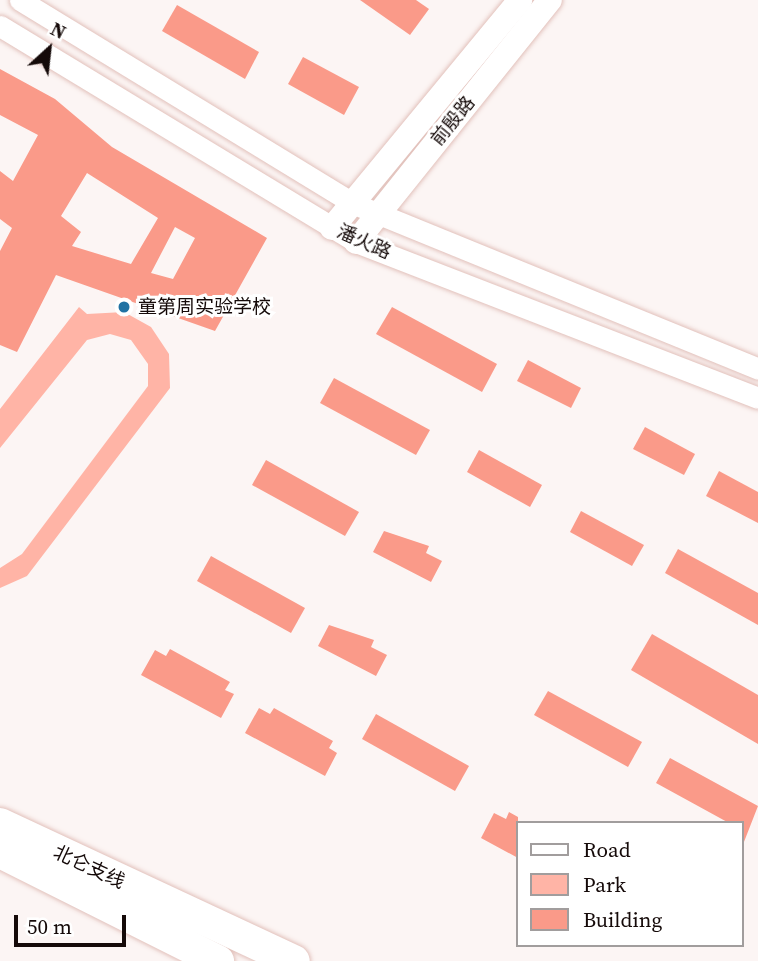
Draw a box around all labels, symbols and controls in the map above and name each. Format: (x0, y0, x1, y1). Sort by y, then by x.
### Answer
north arrow (14, 14, 84, 84)
text: N (46, 16, 71, 45)
street label: 前殷路 (426, 92, 480, 150)
street label: 潘火路 (333, 220, 395, 264)
place label: 童第周实验学校 (138, 296, 271, 318)
marker: 童第周实验学校 (116, 299, 132, 315)
legend (516, 821, 744, 947)
text: Road (583, 835, 631, 864)
street label: 北仑支线 (50, 841, 128, 893)
text: Park (583, 870, 626, 899)
scale bar (18, 902, 130, 946)
text: Building (583, 905, 662, 934)
text: 50 m (27, 912, 72, 941)

